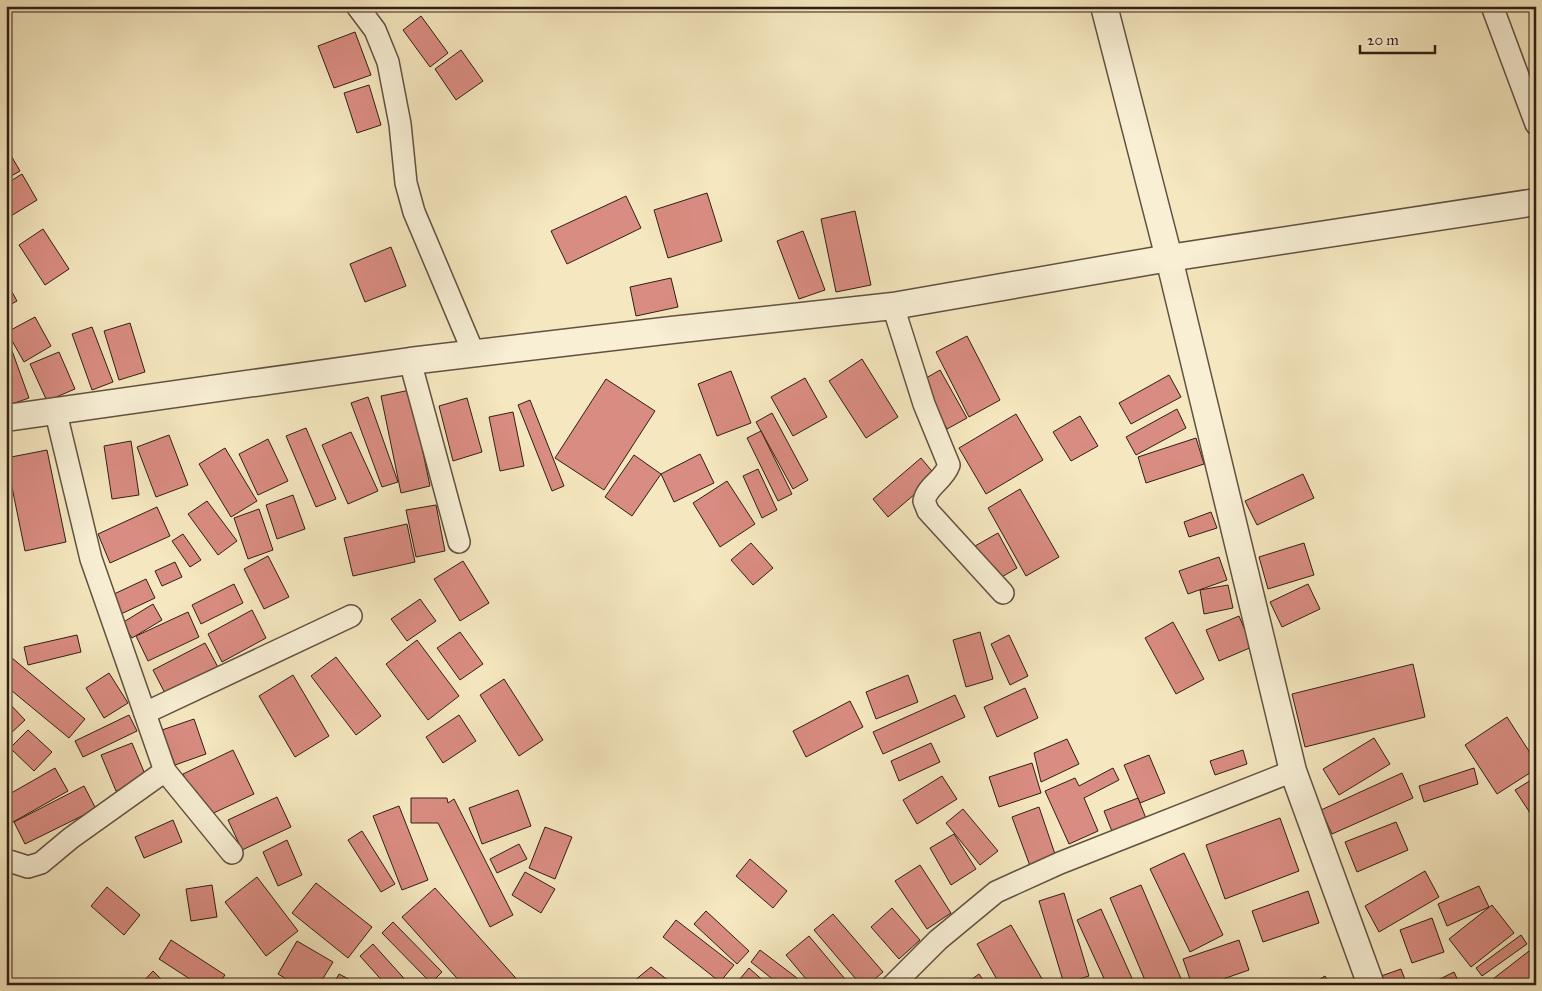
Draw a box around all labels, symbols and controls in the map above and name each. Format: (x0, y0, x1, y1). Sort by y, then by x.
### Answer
scale bar (1360, 22, 1434, 54)
text: 20 m (1367, 31, 1399, 49)

